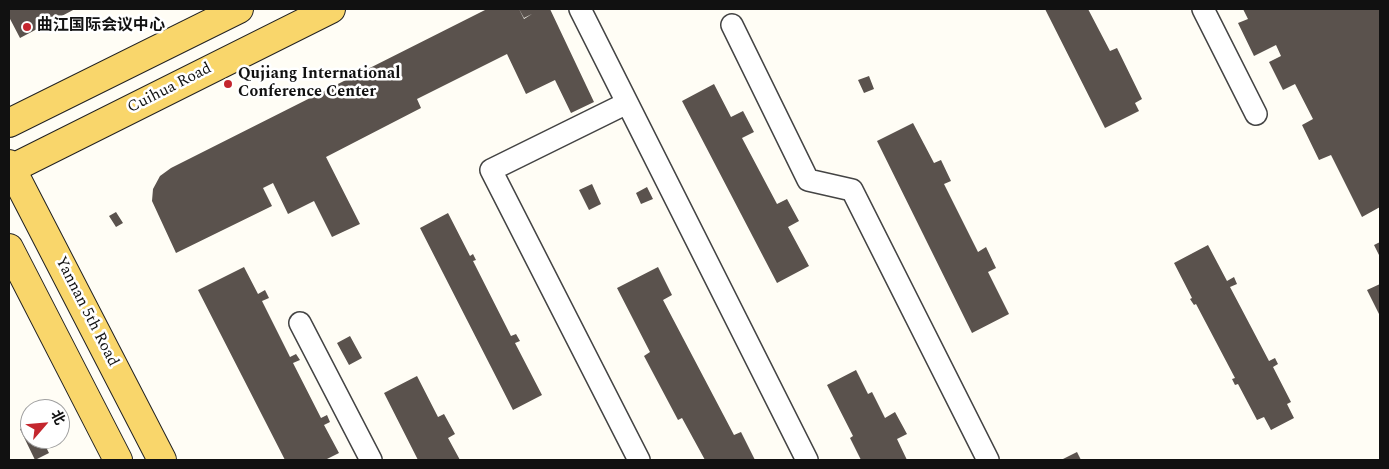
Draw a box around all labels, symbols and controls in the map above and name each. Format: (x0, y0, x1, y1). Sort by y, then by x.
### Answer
place label: 曲江国际会议中心 (37, 17, 165, 37)
marker: 曲江国际会议中心 (21, 21, 33, 33)
street label: Cuihua Road (125, 60, 215, 118)
place label: Qujiang International Conference Center (238, 65, 400, 103)
marker: Qujiang International Conference Center (222, 78, 234, 90)
street label: Yannan 5th Road (50, 254, 122, 370)
north arrow (20, 399, 70, 449)
text: 北 (45, 406, 70, 428)

